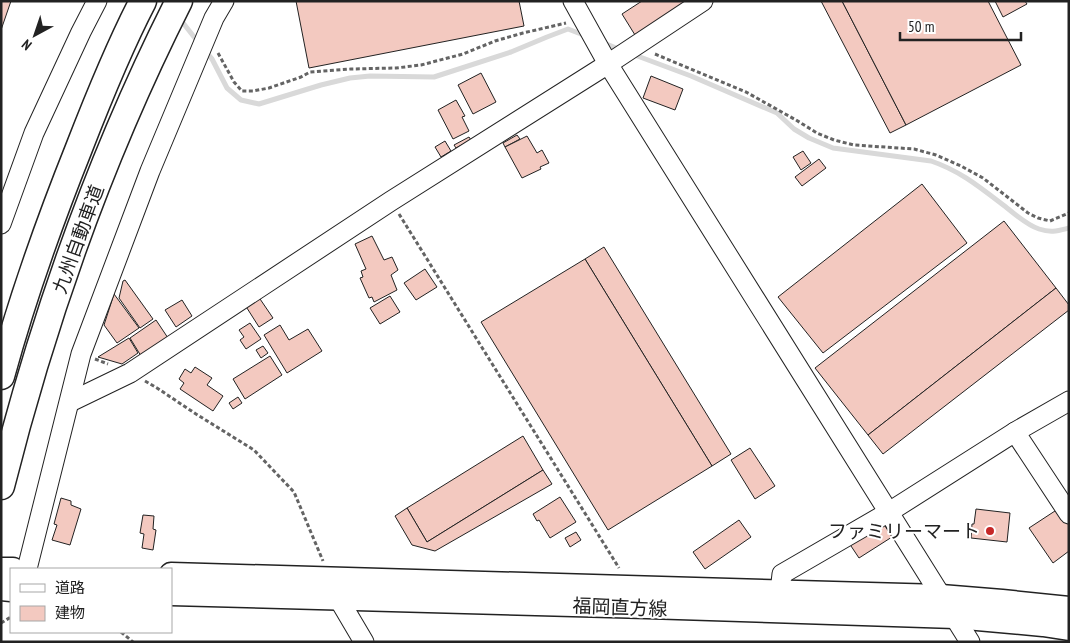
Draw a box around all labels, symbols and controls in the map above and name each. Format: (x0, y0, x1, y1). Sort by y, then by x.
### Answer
north arrow (10, 10, 60, 60)
scale bar (900, 10, 1021, 42)
text: 50 m (908, 17, 934, 36)
text: N (18, 36, 35, 54)
street label: 九州自動車道 (47, 181, 109, 297)
place label: ファミリーマート (828, 519, 980, 543)
marker: ファミリーマート (984, 525, 996, 537)
legend (10, 568, 172, 633)
text: 道路 (55, 578, 85, 597)
street label: 福岡直方線 (572, 593, 668, 621)
text: 建物 (55, 603, 85, 622)

